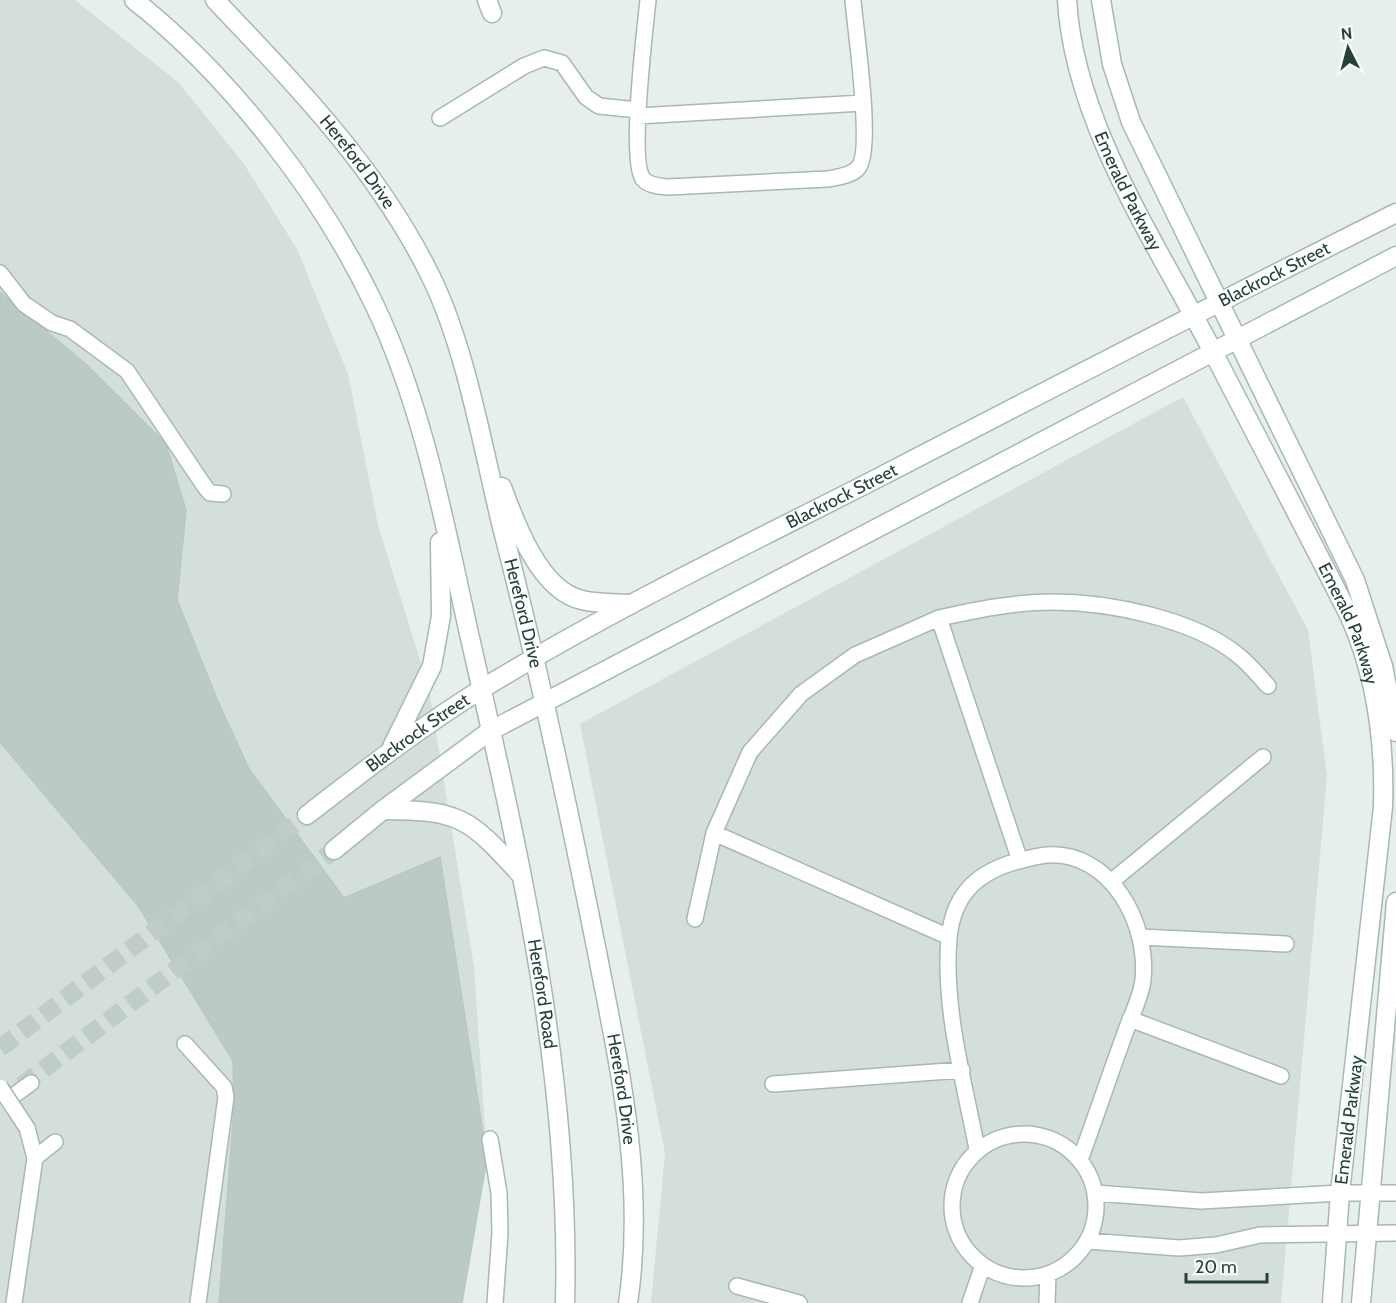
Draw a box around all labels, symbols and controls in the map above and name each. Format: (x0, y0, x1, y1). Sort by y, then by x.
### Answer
north arrow (1318, 18, 1378, 78)
text: N (1340, 24, 1353, 44)
street label: Hereford Drive (315, 111, 400, 213)
street label: Emerald Parkway (1089, 128, 1166, 255)
street label: Blackrock Street (1215, 237, 1333, 312)
street label: Blackrock Street (782, 459, 901, 534)
street label: Hereford Drive (499, 556, 547, 670)
street label: Emerald Parkway (1313, 559, 1383, 686)
street label: Blackrock Street (362, 689, 474, 777)
street label: Hereford Road (523, 937, 561, 1050)
street label: Hereford Drive (602, 1032, 641, 1146)
street label: Emerald Parkway (1330, 1054, 1368, 1186)
scale bar (1186, 1246, 1267, 1284)
text: 20 m (1195, 1256, 1237, 1278)

